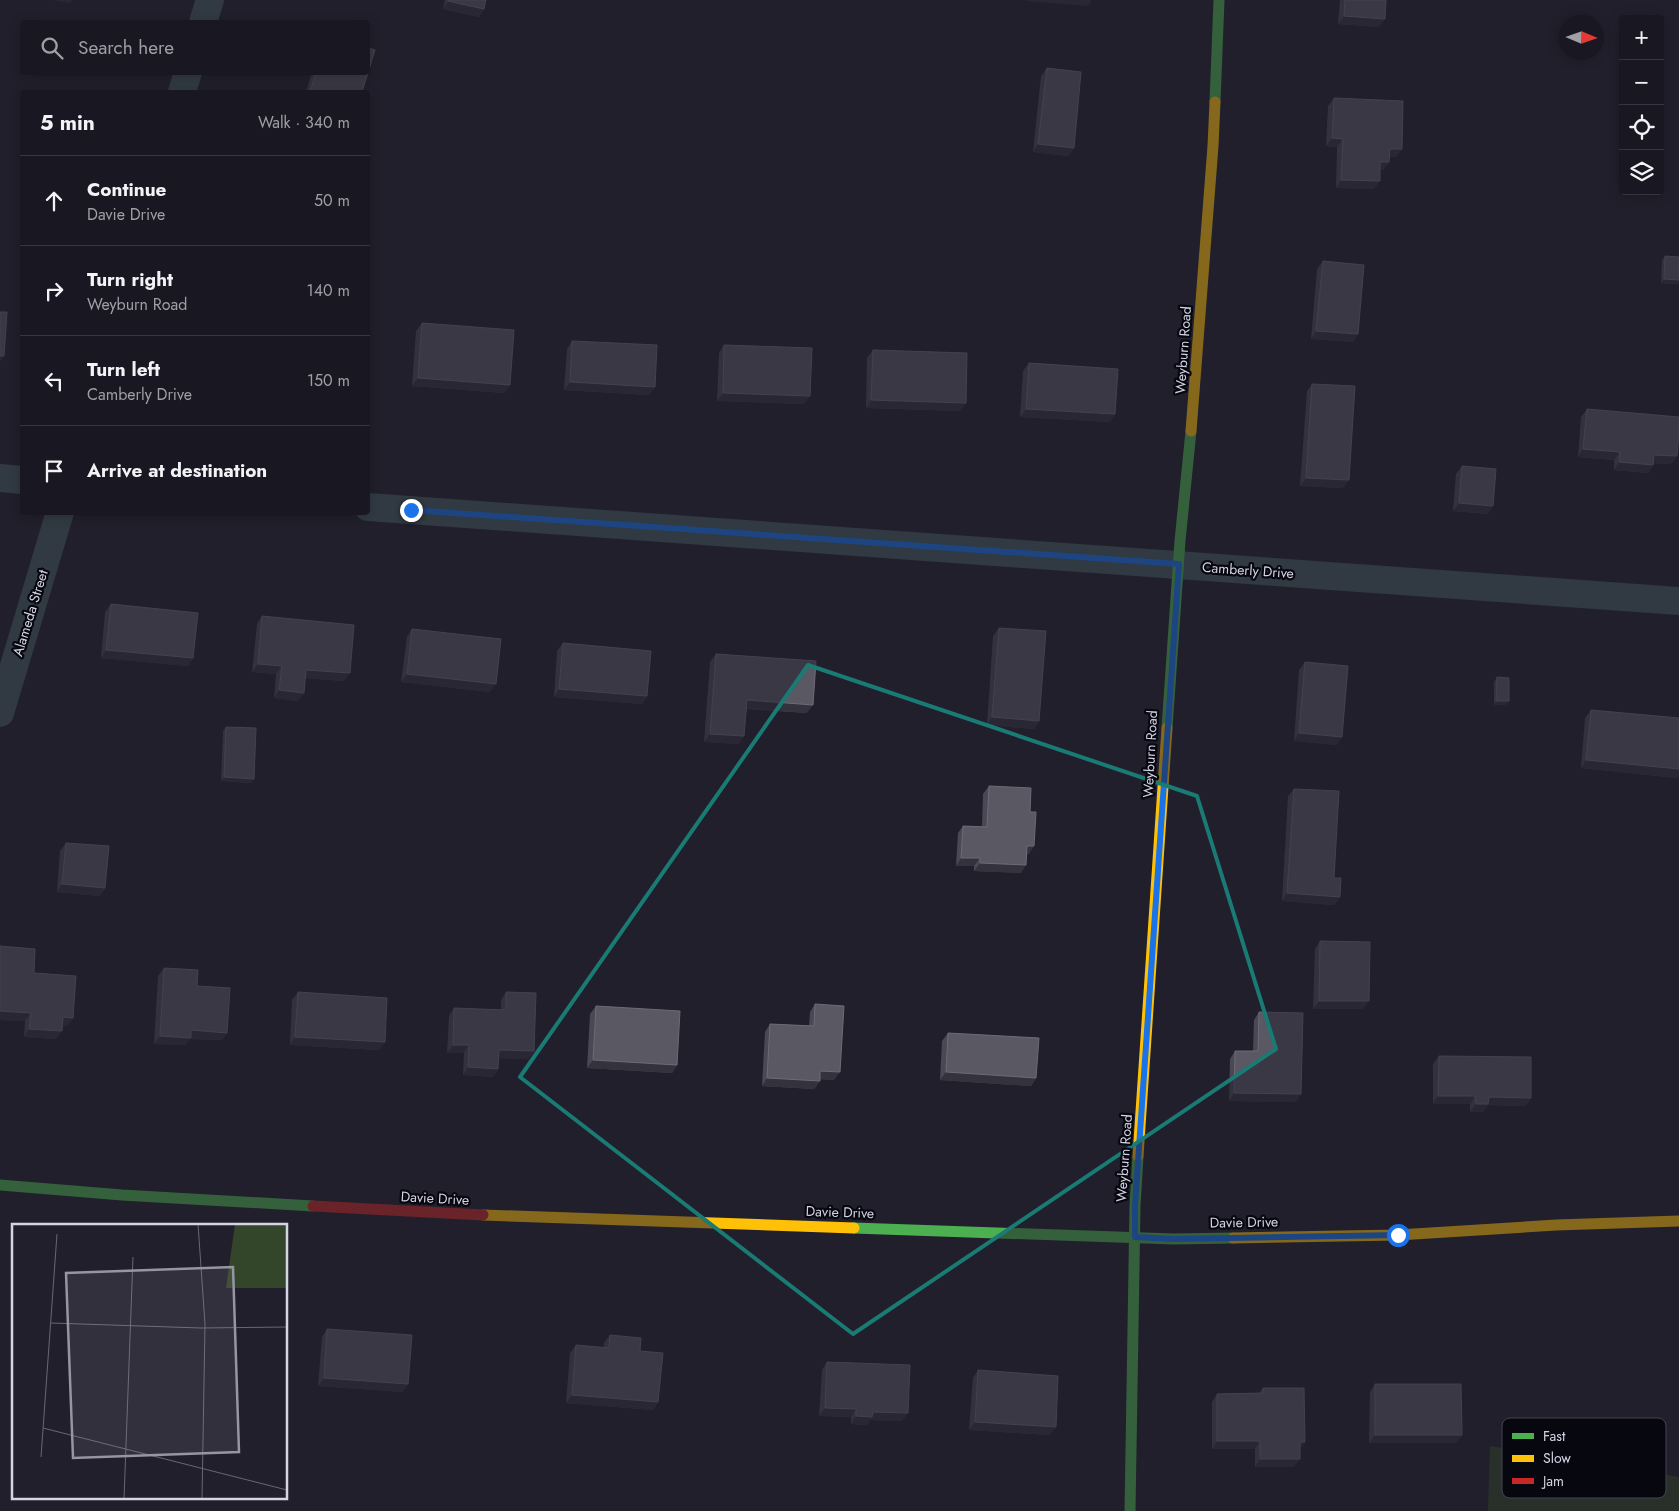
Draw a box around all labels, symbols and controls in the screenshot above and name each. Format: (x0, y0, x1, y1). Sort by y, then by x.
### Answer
north arrow (1559, 15, 1604, 60)
map controls (1619, 15, 1664, 195)
button: + (1619, 15, 1664, 60)
search box (20, 20, 370, 75)
icon: search (38, 34, 66, 62)
text: Search here (78, 34, 174, 61)
button: − (1619, 60, 1664, 105)
button: locate (1619, 105, 1664, 150)
text: 5 min (40, 108, 95, 138)
text: Walk · 340 m (258, 111, 350, 134)
button: layers (1619, 150, 1664, 195)
text: Continue (87, 176, 166, 203)
icon: ahead (40, 187, 68, 215)
text: 50 m (314, 189, 350, 212)
text: Davie Drive (87, 203, 165, 226)
text: Turn right (87, 266, 173, 293)
icon: right (40, 277, 68, 305)
text: 140 m (307, 279, 350, 302)
text: Weyburn Road (87, 293, 187, 316)
street label: Weyburn Road (1170, 306, 1196, 394)
text: Turn left (87, 356, 160, 383)
icon: left (40, 367, 68, 395)
text: 150 m (307, 369, 350, 392)
text: Camberly Drive (87, 383, 192, 406)
icon: arrive (40, 457, 68, 485)
text: Arrive at destination (87, 457, 267, 484)
route end (400, 499, 423, 522)
street label: Camberly Drive (1201, 557, 1295, 583)
street label: Alameda Street (7, 567, 53, 659)
street label: Weyburn Road (1138, 710, 1162, 798)
street label: Weyburn Road (1111, 1114, 1137, 1202)
street label: Davie Drive (400, 1186, 470, 1210)
street label: Davie Drive (805, 1201, 875, 1223)
street label: Davie Drive (1210, 1211, 1278, 1233)
inset map (12, 1224, 288, 1498)
route start (1387, 1224, 1410, 1247)
legend (1502, 1418, 1666, 1498)
text: Fast (1543, 1426, 1566, 1446)
text: Slow (1543, 1448, 1571, 1468)
text: Jam (1541, 1471, 1564, 1491)

